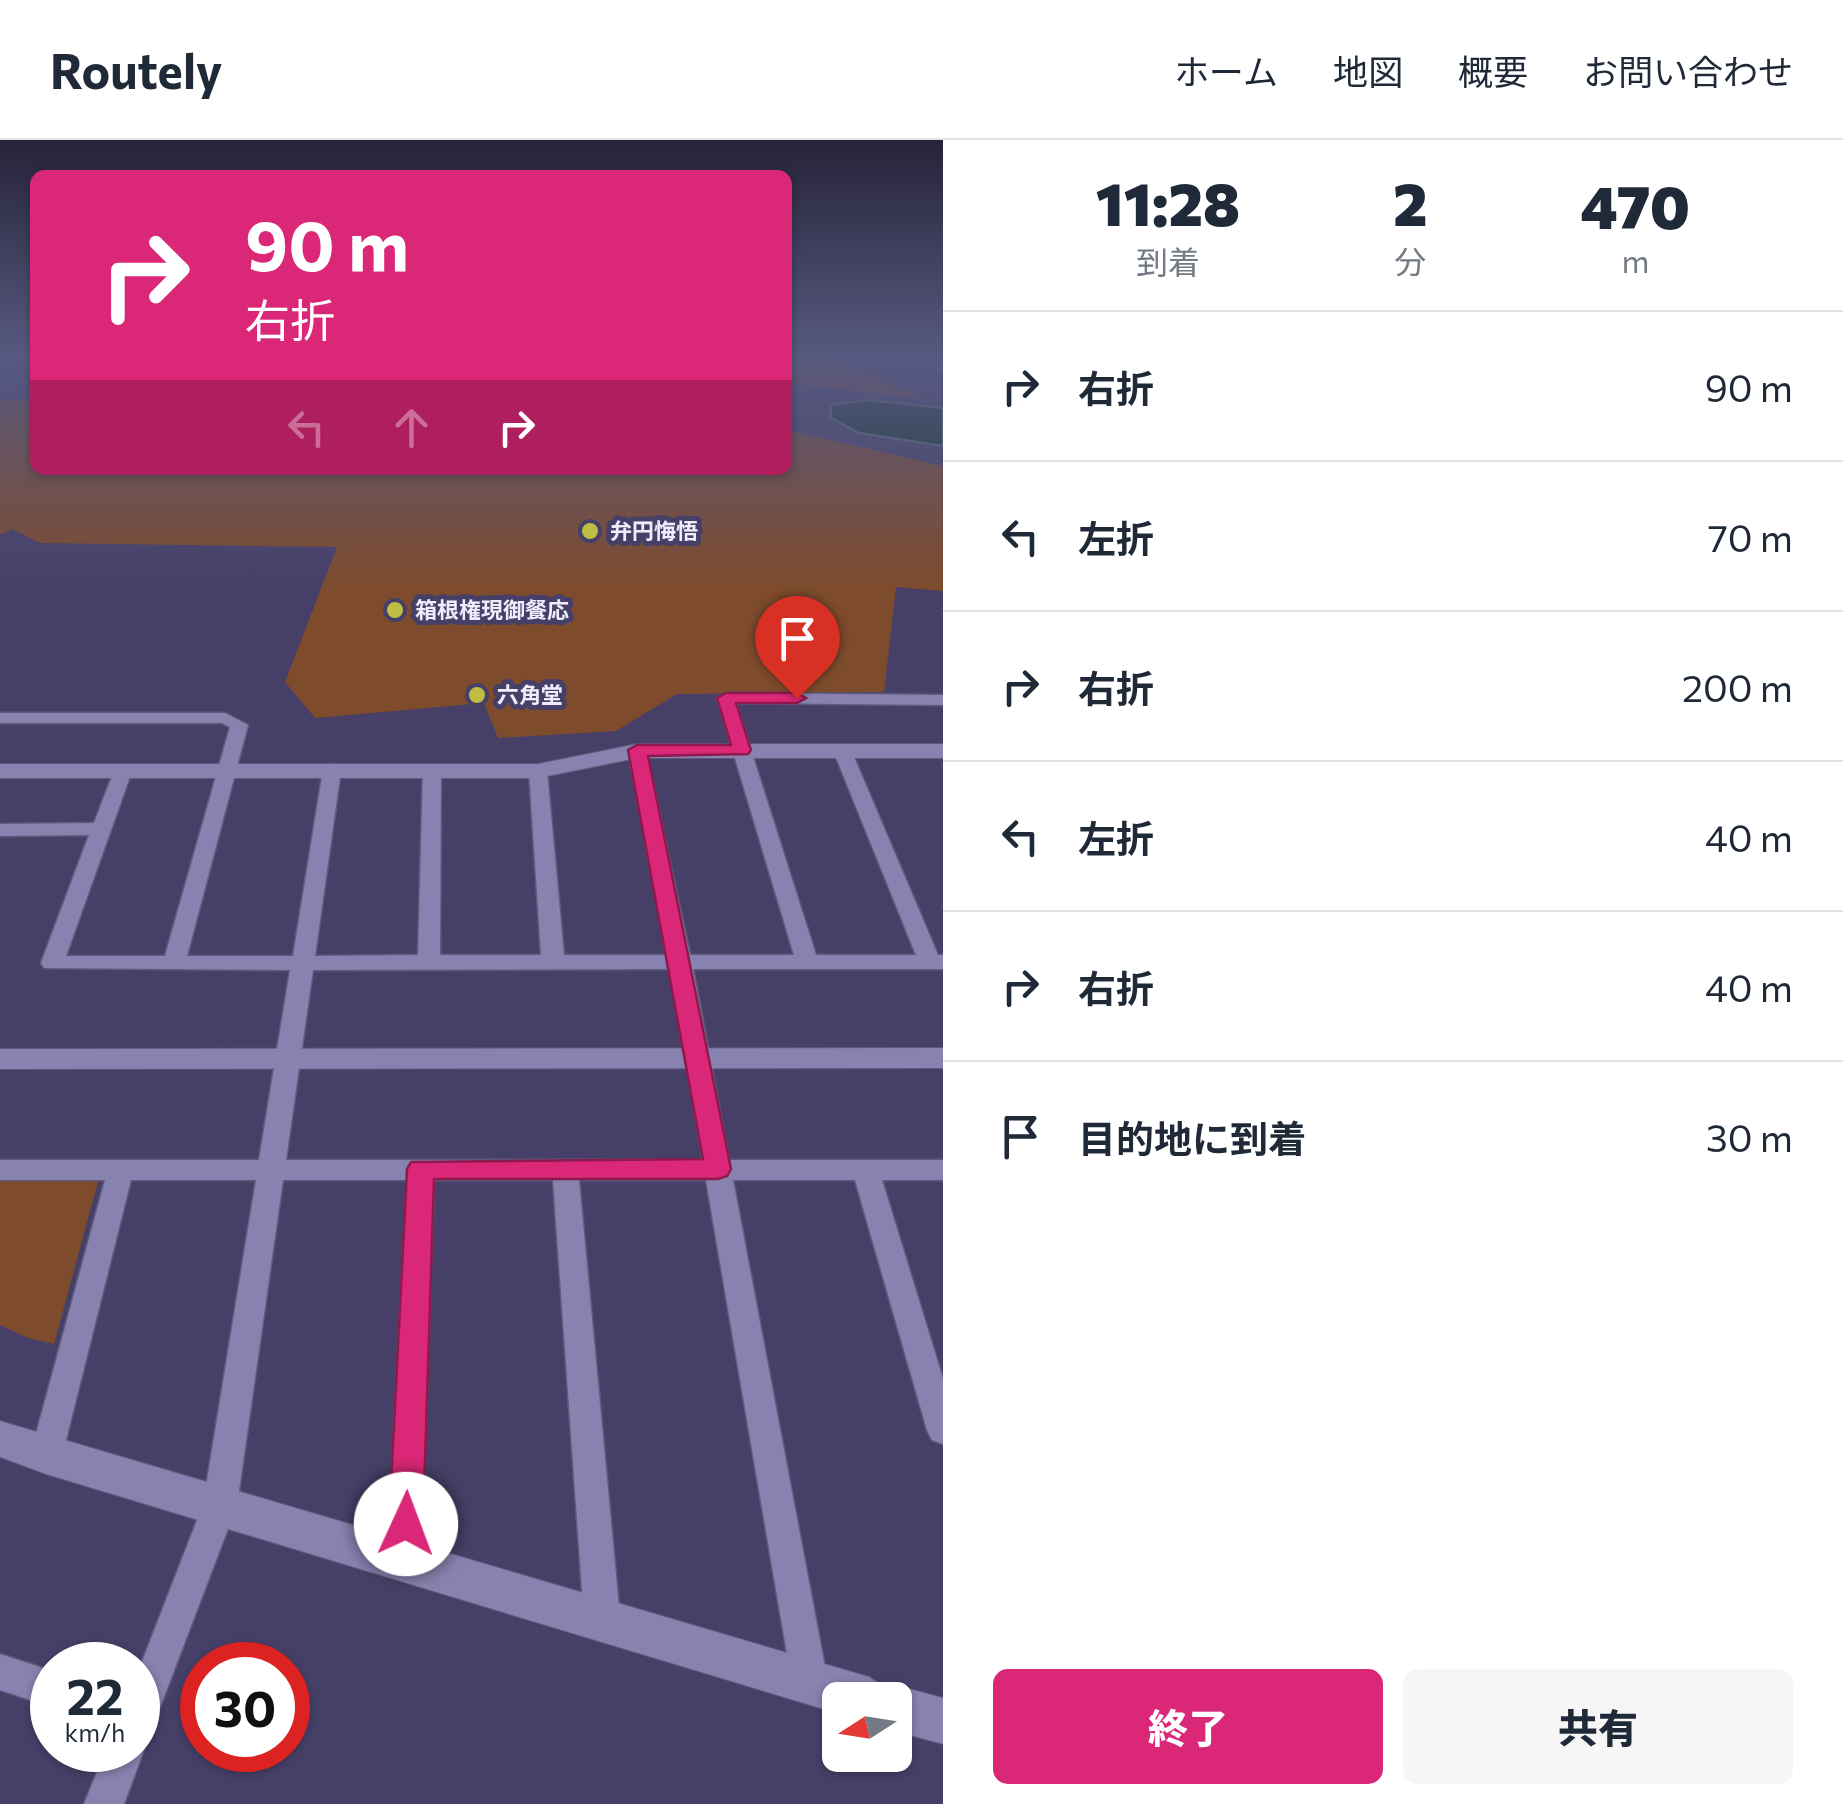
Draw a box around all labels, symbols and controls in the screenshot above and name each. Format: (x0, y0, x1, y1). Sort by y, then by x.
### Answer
text: Routely (50, 40, 222, 99)
text: ホーム (1174, 49, 1278, 92)
text: 地図 (1333, 49, 1403, 92)
text: 概要 (1458, 49, 1528, 92)
text: お問い合わせ (1583, 49, 1793, 92)
text: 11:28 (1096, 165, 1240, 238)
text: 2 (1393, 165, 1428, 238)
text: 470 (1581, 168, 1690, 241)
text: 90 m (245, 200, 409, 285)
icon: right (80, 210, 210, 340)
text: m (1621, 240, 1649, 280)
text: 到着 (1136, 241, 1200, 281)
text: 分 (1394, 241, 1426, 281)
text: 右折 (245, 291, 335, 346)
icon: right (993, 359, 1048, 414)
text: 90 m (1705, 363, 1793, 410)
text: 右折 (1078, 364, 1154, 411)
icon: left (279, 400, 334, 455)
icon: ahead (384, 400, 439, 455)
icon: right (489, 400, 544, 455)
icon: left (993, 509, 1048, 564)
text: 70 m (1708, 513, 1793, 560)
text: 左折 (1078, 514, 1154, 561)
place label: 弁円悔悟 (610, 517, 698, 544)
marker: 弁円悔悟 (579, 520, 601, 542)
place label: 箱根権現御餐応 (415, 596, 569, 623)
pin (755, 596, 840, 699)
marker: 箱根権現御餐応 (384, 599, 406, 621)
icon: arrive (770, 611, 825, 666)
icon: right (993, 659, 1048, 714)
text: 200 m (1682, 663, 1793, 710)
text: 右折 (1078, 664, 1154, 711)
place label: 六角堂 (497, 681, 563, 708)
marker: 六角堂 (466, 684, 488, 706)
icon: left (993, 809, 1048, 864)
text: 40 m (1705, 813, 1793, 860)
text: 左折 (1078, 814, 1154, 861)
icon: right (993, 959, 1048, 1014)
text: 40 m (1705, 963, 1793, 1010)
text: 右折 (1078, 964, 1154, 1011)
icon: arrive (993, 1109, 1048, 1164)
text: 30 m (1706, 1113, 1793, 1160)
text: 目的地に到着 (1078, 1114, 1306, 1161)
position arrow (354, 1472, 458, 1576)
speed limit sign: 30 (180, 1642, 310, 1772)
text: 22 (67, 1664, 123, 1725)
button: 終了 (993, 1669, 1383, 1784)
button: 共有 (1403, 1669, 1793, 1784)
north arrow (822, 1682, 912, 1772)
map controls (822, 1682, 912, 1772)
text: km/h (65, 1717, 125, 1747)

